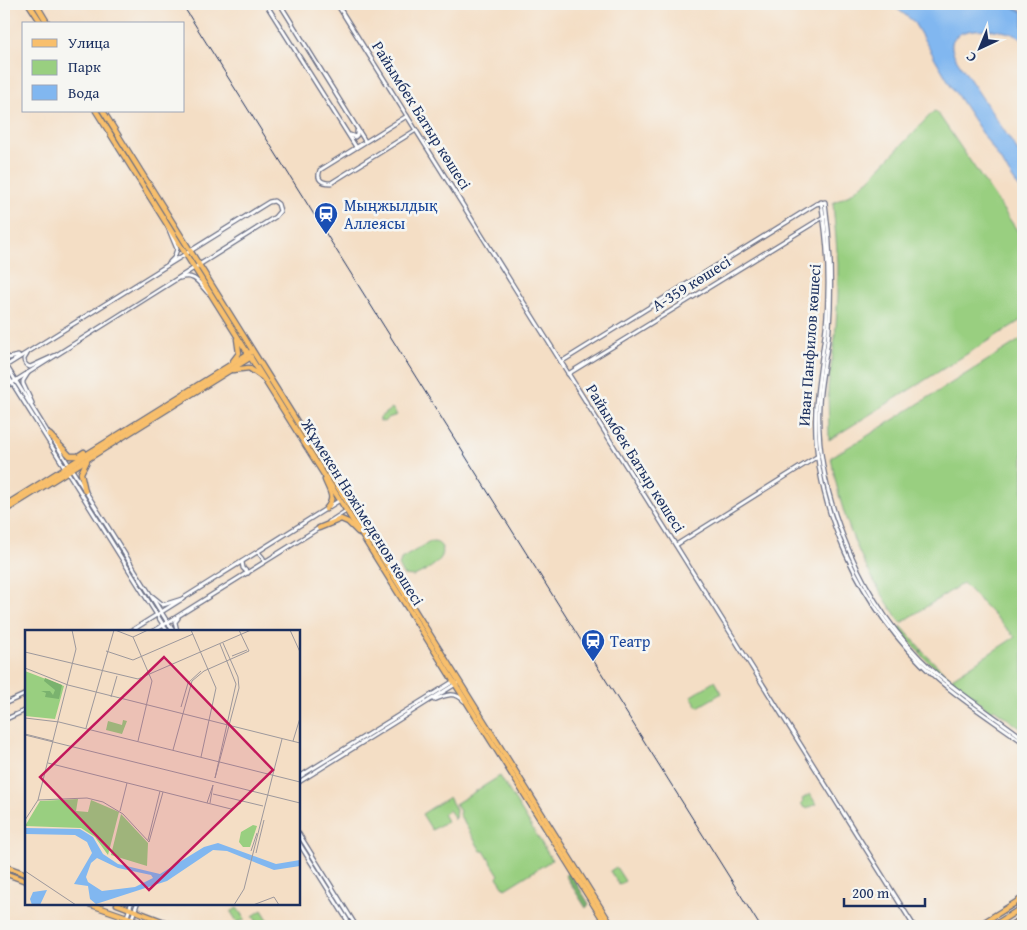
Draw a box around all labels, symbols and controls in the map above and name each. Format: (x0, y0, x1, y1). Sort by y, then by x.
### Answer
legend (22, 22, 185, 112)
north arrow (954, 22, 1004, 72)
text: Улица (68, 32, 111, 53)
street label: Райымбек Батыр көшесі (366, 36, 478, 195)
text: С (961, 47, 981, 67)
text: Парк (68, 56, 101, 77)
text: Вода (68, 82, 100, 103)
place label: Мыңжылдық Аллеясы (344, 193, 438, 235)
station icon: Мыңжылдық Аллеясы (313, 201, 339, 235)
street label: А-359 көшесі (647, 249, 736, 317)
street label: Иван Панфилов көшесі (791, 263, 827, 427)
street label: Райымбек Батыр көшесі (580, 379, 692, 538)
street label: Жұмекен Нәжімеденов көшесі (295, 413, 431, 610)
station icon: Театр (580, 628, 606, 662)
place label: Театр (610, 629, 651, 653)
inset map (25, 630, 300, 905)
scale bar (844, 875, 926, 907)
text: 200 m (852, 882, 890, 903)

